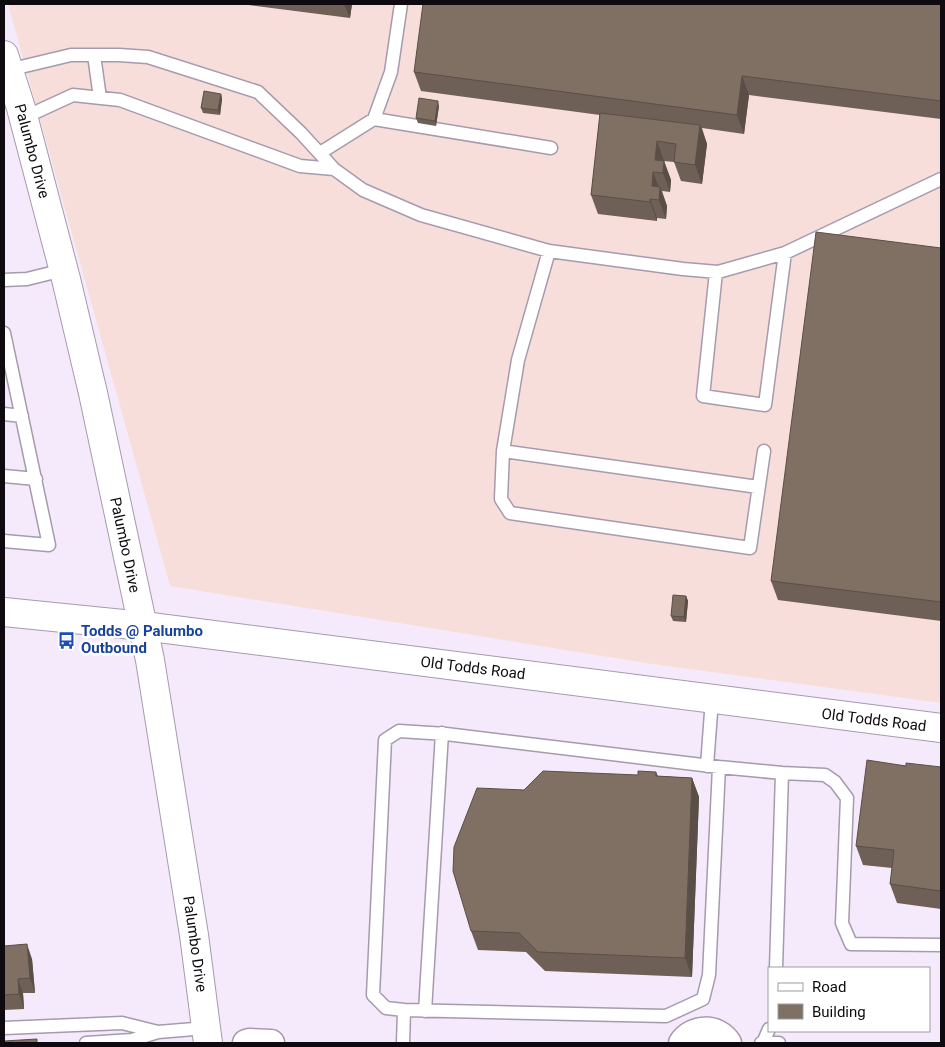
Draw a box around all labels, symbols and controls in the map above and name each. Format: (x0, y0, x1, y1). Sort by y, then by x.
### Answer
street label: Palumbo Drive (11, 102, 53, 200)
street label: Palumbo Drive (106, 496, 144, 594)
place label: Todds @ Palumbo Outbound (81, 622, 203, 657)
bus stop icon: Todds @ Palumbo Outbound (57, 630, 77, 650)
street label: Old Todds Road (420, 653, 526, 683)
street label: Old Todds Road (821, 705, 927, 735)
street label: Palumbo Drive (179, 895, 211, 993)
legend (768, 967, 930, 1032)
text: Road (812, 978, 846, 996)
text: Building (812, 1003, 866, 1021)

